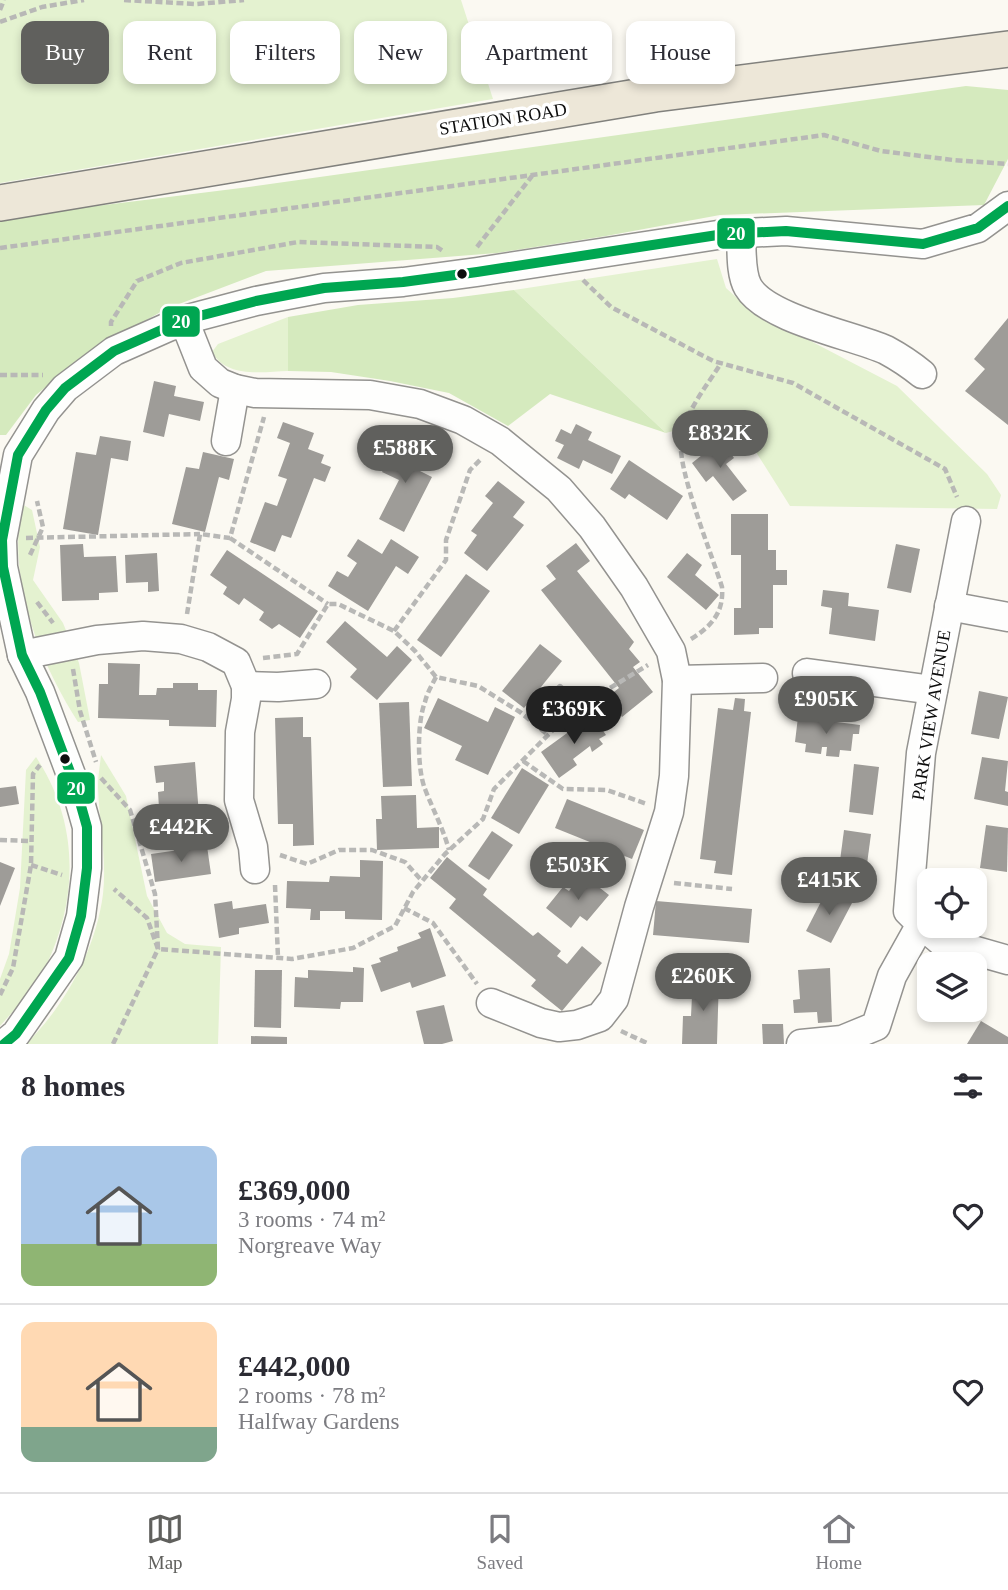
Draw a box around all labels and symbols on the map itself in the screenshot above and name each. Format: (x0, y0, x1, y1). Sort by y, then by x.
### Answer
street label: STATION ROAD (438, 99, 568, 139)
line badge: 20 (716, 217, 756, 250)
text: 20 (727, 223, 746, 244)
unlabelled marker (455, 267, 469, 281)
line badge: 20 (161, 305, 201, 338)
text: 20 (172, 311, 191, 332)
pin: £832K (671, 410, 769, 470)
pin: £588K (356, 426, 454, 485)
street label: PARK VIEW AVENUE (908, 628, 954, 802)
pin: £905K (777, 676, 875, 736)
pin: £369K (525, 686, 623, 746)
unlabelled marker (58, 752, 72, 766)
line badge: 20 (56, 771, 96, 805)
text: 20 (67, 778, 86, 799)
pin: £442K (132, 804, 230, 864)
pin: £503K (529, 842, 627, 902)
pin: £415K (780, 858, 878, 917)
pin: £260K (654, 954, 752, 1013)

